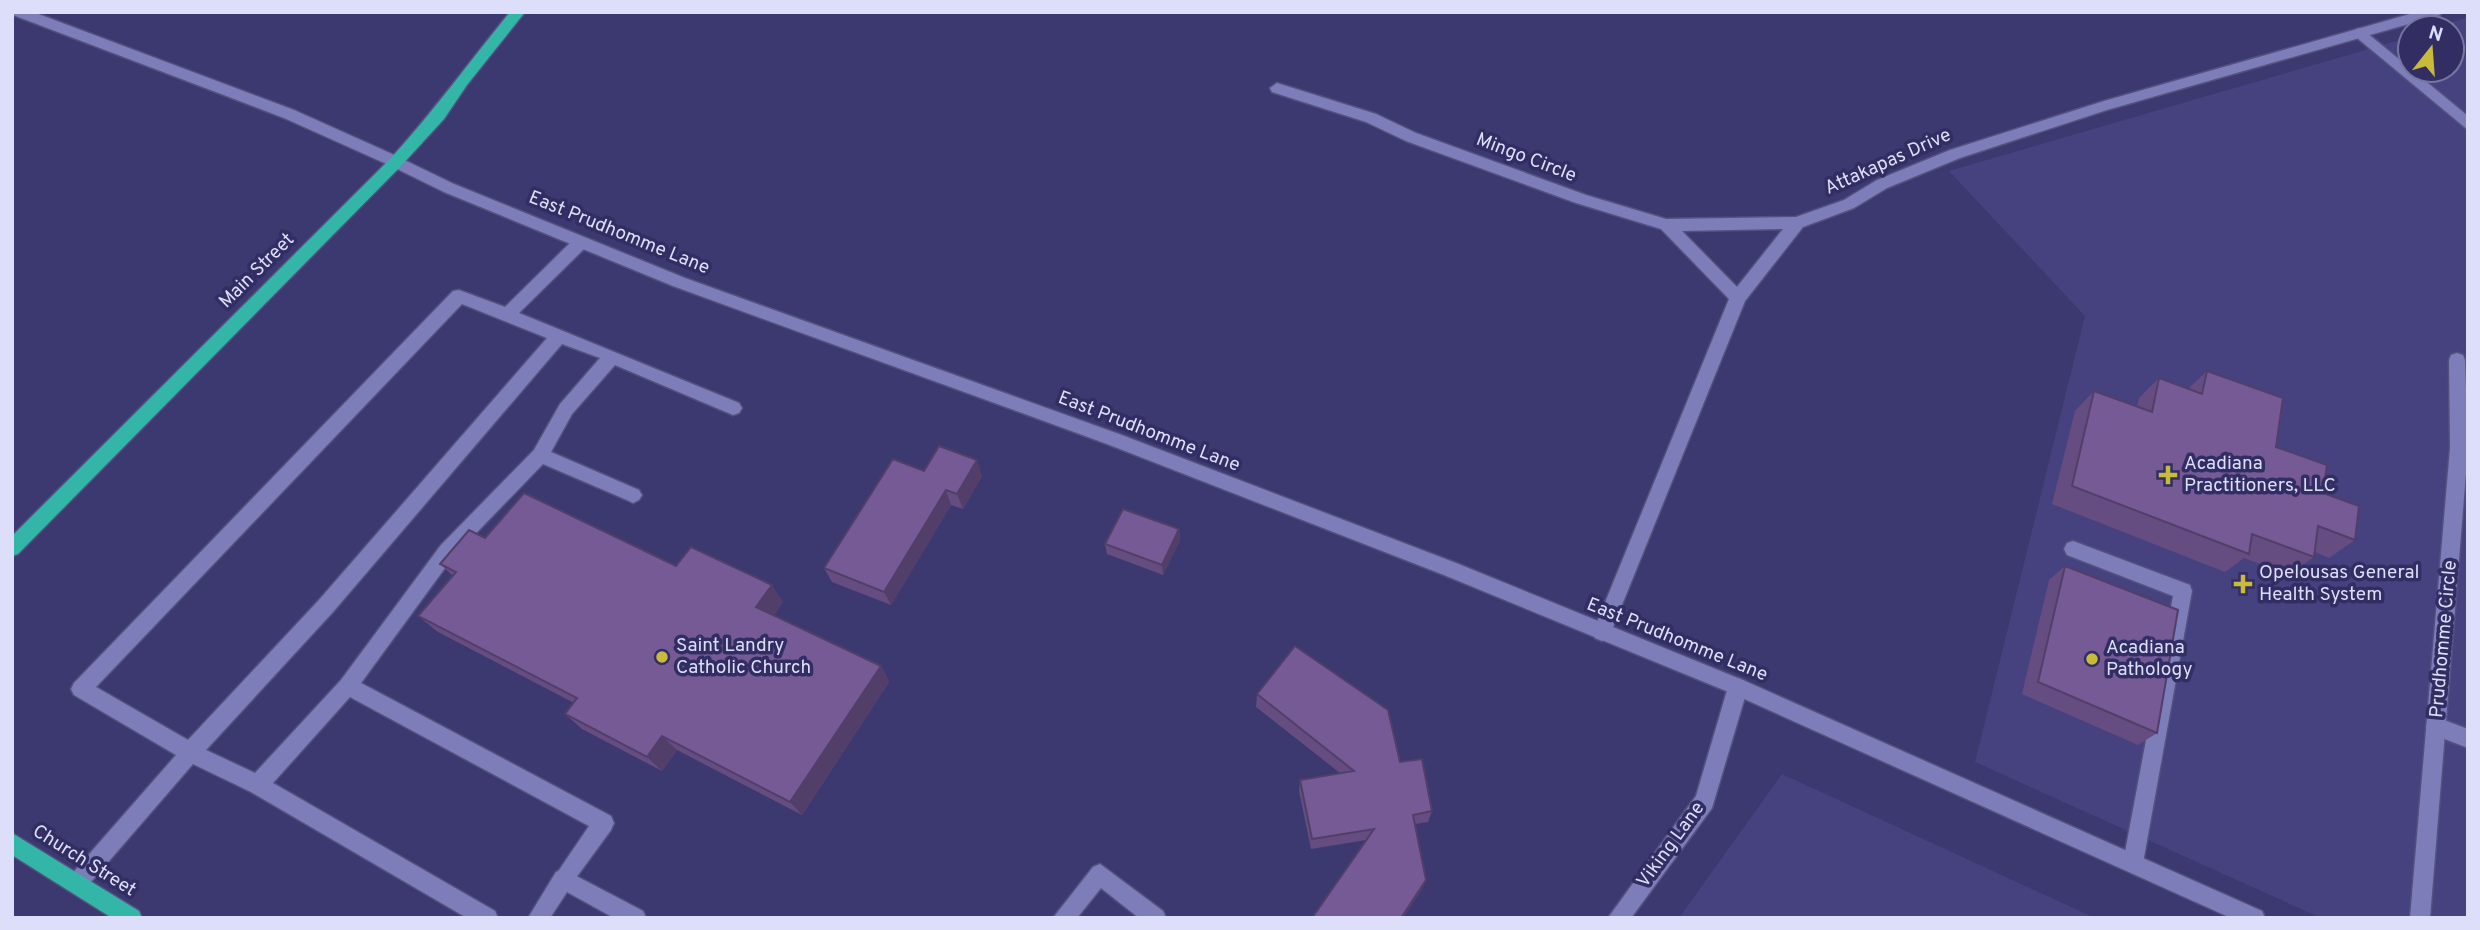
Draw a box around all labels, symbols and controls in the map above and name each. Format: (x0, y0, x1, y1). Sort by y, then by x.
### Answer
north arrow (2396, 14, 2466, 84)
text: N (2425, 21, 2445, 48)
street label: Attakapas Drive (1821, 123, 1955, 201)
street label: Mingo Circle (1472, 128, 1580, 188)
street label: East Prudhomme Lane (525, 186, 713, 280)
street label: Main Street (214, 228, 300, 314)
street label: East Prudhomme Lane (1055, 386, 1243, 478)
place label: Acadiana Practitioners, LLC (2184, 452, 2336, 498)
marker: Acadiana Practitioners, LLC (2158, 465, 2178, 485)
street label: Prudhomme Circle (2425, 559, 2463, 719)
place label: Opelousas General Health System (2259, 561, 2419, 607)
marker: Opelousas General Health System (2233, 574, 2253, 594)
street label: East Prudhomme Lane (1583, 593, 1771, 687)
place label: Saint Landry Catholic Church (676, 634, 811, 680)
place label: Acadiana Pathology (2106, 636, 2193, 682)
marker: Saint Landry Catholic Church (654, 649, 670, 665)
marker: Acadiana Pathology (2084, 651, 2100, 667)
street label: Viking Lane (1632, 797, 1710, 893)
street label: Church Street (28, 820, 140, 902)

